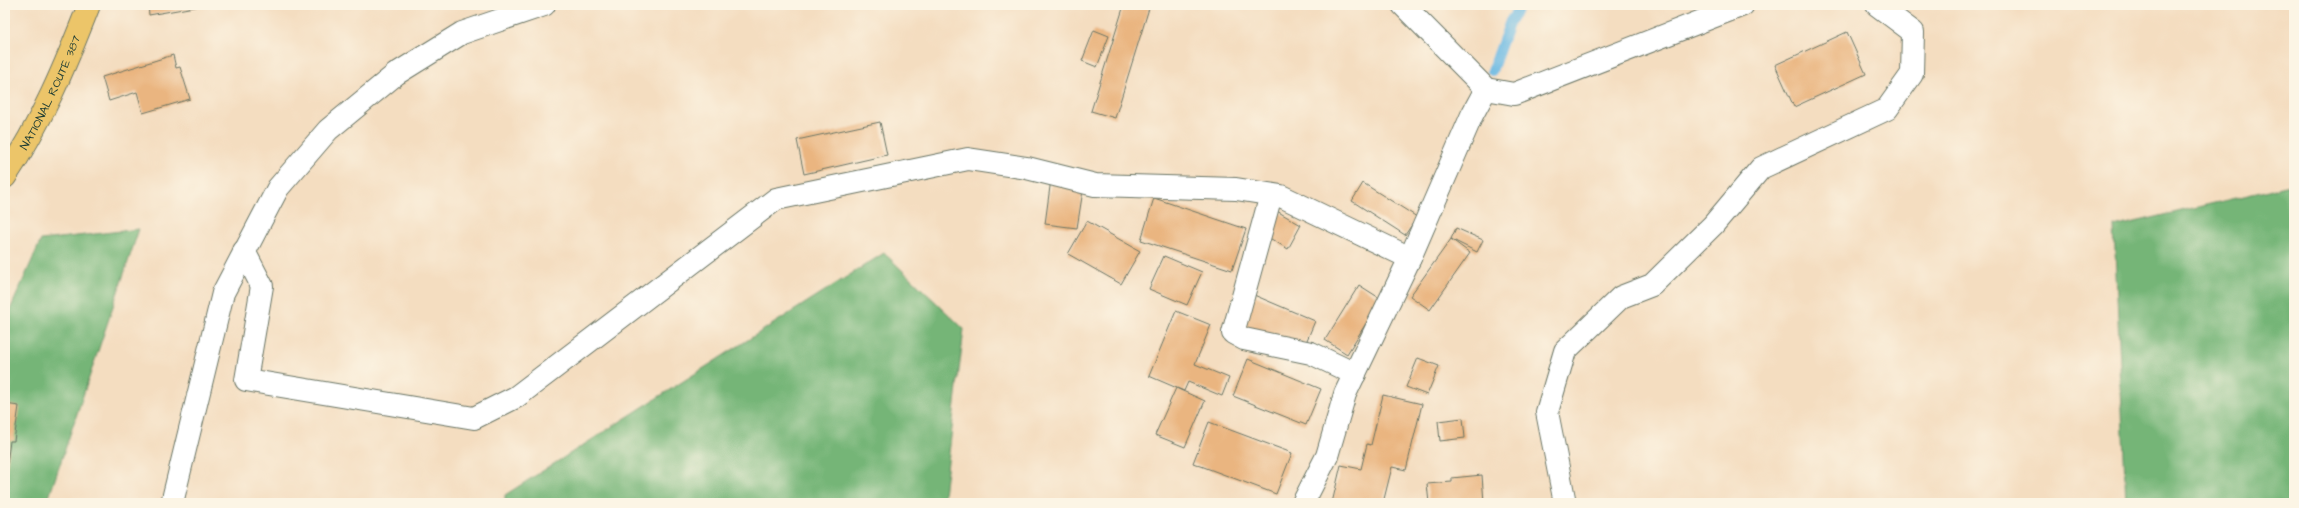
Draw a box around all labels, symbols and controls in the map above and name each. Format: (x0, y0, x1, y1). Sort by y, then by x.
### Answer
street label: NATIONAL ROUTE 387 (16, 32, 85, 153)

